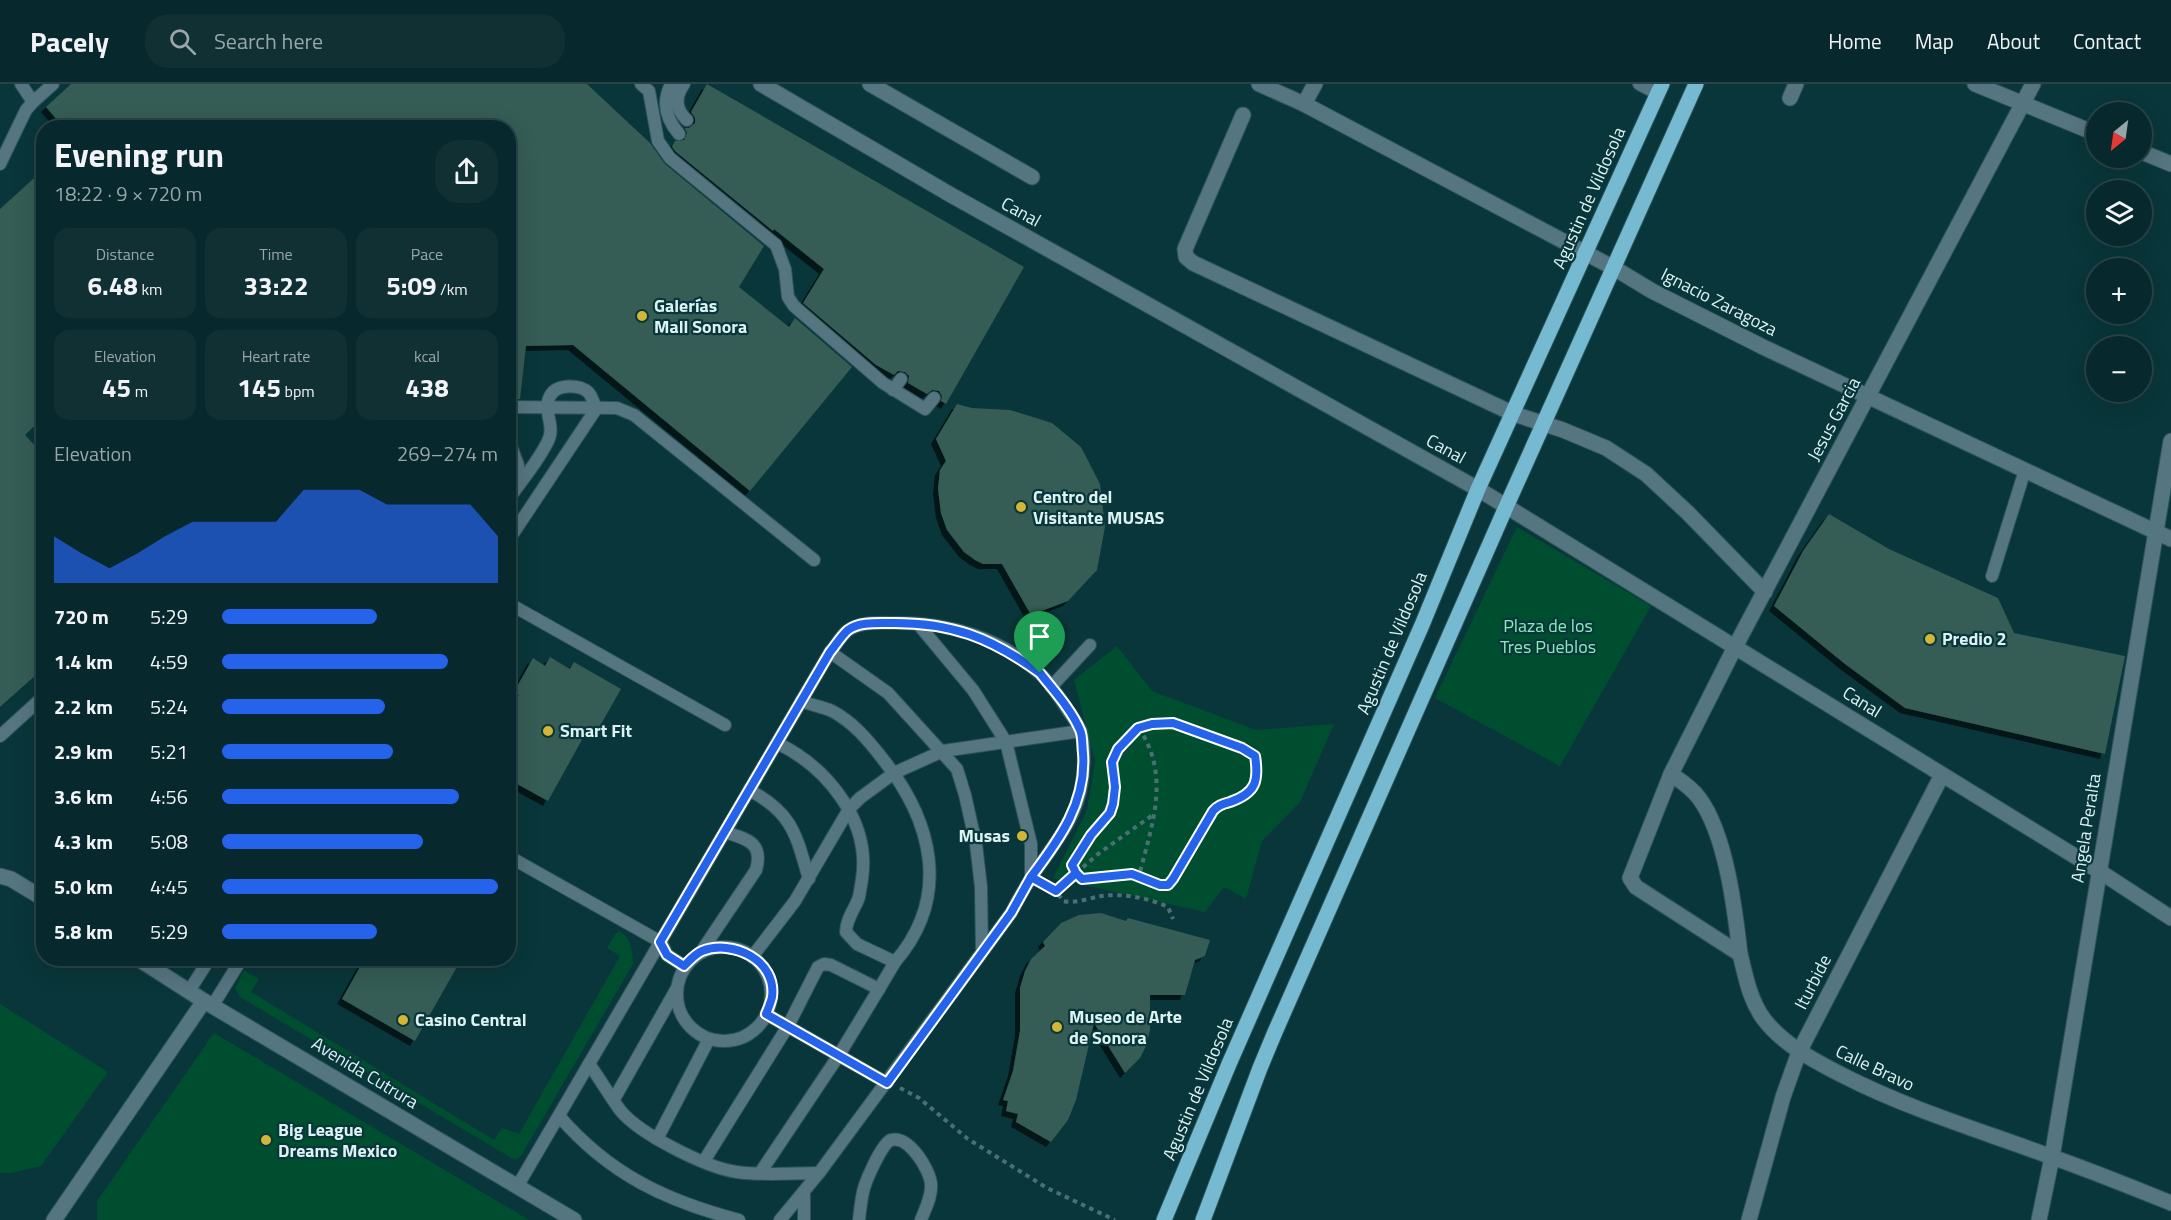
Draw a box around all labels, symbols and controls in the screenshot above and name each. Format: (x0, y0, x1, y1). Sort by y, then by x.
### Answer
search box (145, 14, 565, 68)
text: Pacely (30, 20, 109, 63)
text: Search here (214, 24, 323, 58)
icon: search (166, 25, 199, 58)
text: Home (1828, 25, 1882, 57)
text: Map (1915, 25, 1954, 57)
text: About (1987, 25, 2040, 57)
text: Contact (2073, 25, 2141, 57)
north arrow (2086, 102, 2152, 168)
map controls (2086, 102, 2152, 402)
street label: Agustin de Vildosola (1545, 122, 1632, 273)
text: Evening run (54, 130, 224, 180)
button: share (435, 140, 498, 203)
text: 18:22 · 9 × 720 m (54, 178, 202, 209)
button: layers (2086, 180, 2152, 246)
street label: Canal (996, 190, 1046, 233)
text: Distance (96, 242, 154, 266)
text: Time (259, 242, 293, 266)
text: Pace (411, 242, 443, 266)
button: + (2086, 258, 2152, 324)
street label: Ignacio Zaragoza (1656, 261, 1782, 342)
text: 6.48 (88, 266, 138, 305)
text: 33:22 (244, 266, 308, 305)
text: 5:09 (386, 266, 437, 305)
text: km (138, 277, 162, 301)
text: /km (437, 277, 468, 301)
place label: Galerías Mall Sonora (654, 292, 747, 340)
marker: Galerías Mall Sonora (635, 309, 649, 323)
button: − (2086, 336, 2152, 402)
text: Elevation (94, 344, 156, 368)
text: Heart rate (242, 344, 310, 368)
text: kcal (414, 344, 440, 368)
text: 45 (102, 368, 131, 407)
text: 145 (237, 368, 281, 407)
text: 438 (405, 368, 449, 407)
street label: Jesus Garcia (1800, 372, 1867, 465)
text: m (131, 379, 148, 403)
text: bpm (281, 379, 315, 403)
street label: Canal (1421, 427, 1471, 470)
text: Elevation (54, 438, 132, 469)
text: 269–274 m (397, 438, 498, 469)
place label: Centro del Visitante MUSAS (1033, 483, 1165, 531)
marker: Centro del Visitante MUSAS (1014, 500, 1028, 514)
street label: Agustin de Vildosola (1349, 567, 1434, 718)
text: 720 m (54, 601, 109, 632)
text: 5:29 (150, 601, 188, 632)
pin (1014, 611, 1065, 673)
park label: Plaza de los Tres Pueblos (1500, 612, 1596, 660)
icon: arrive (1023, 620, 1056, 653)
place label: Predio 2 (1942, 625, 2007, 652)
marker: Predio 2 (1923, 632, 1937, 646)
text: 1.4 km (54, 646, 113, 677)
text: 4:59 (150, 646, 188, 677)
street label: Canal (1837, 679, 1887, 724)
text: 2.2 km (54, 691, 113, 722)
text: 5:24 (150, 691, 188, 722)
place label: Smart Fit (560, 717, 633, 744)
marker: Smart Fit (541, 724, 555, 738)
text: 2.9 km (54, 736, 113, 767)
text: 5:21 (150, 736, 188, 767)
street label: Angela Peralta (2064, 771, 2107, 885)
text: 3.6 km (54, 781, 113, 812)
text: 4:56 (150, 781, 188, 812)
place label: Musas (958, 822, 1010, 849)
text: 4.3 km (54, 826, 113, 857)
text: 5:08 (150, 826, 188, 857)
marker: Musas (1015, 829, 1029, 843)
text: 5.0 km (54, 871, 113, 902)
text: 4:45 (150, 871, 188, 902)
text: 5.8 km (54, 916, 113, 947)
text: 5:29 (150, 916, 188, 947)
street label: Iturbide (1787, 950, 1838, 1014)
place label: Museo de Arte de Sonora (1069, 1003, 1182, 1051)
place label: Casino Central (415, 1006, 527, 1033)
marker: Casino Central (396, 1013, 410, 1027)
street label: Agustin de Vildosola (1155, 1013, 1240, 1164)
marker: Museo de Arte de Sonora (1050, 1020, 1064, 1034)
street label: Avenida Cutrura (307, 1030, 424, 1115)
street label: Calle Bravo (1831, 1037, 1919, 1098)
place label: Big League Dreams Mexico (278, 1116, 397, 1164)
marker: Big League Dreams Mexico (259, 1133, 273, 1147)

